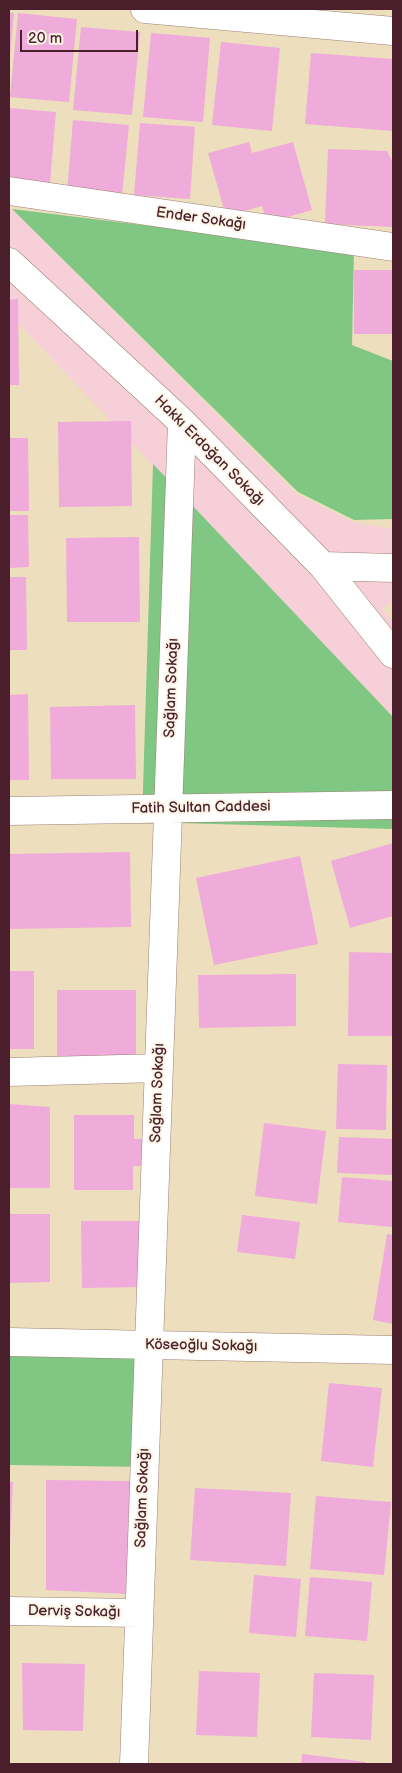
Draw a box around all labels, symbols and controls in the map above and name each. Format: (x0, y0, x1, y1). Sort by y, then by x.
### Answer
scale bar (22, 20, 140, 52)
text: 20 m (28, 29, 62, 48)
street label: Ender Sokağı (155, 204, 247, 234)
street label: Hakkı Erdoğan Sokağı (150, 392, 268, 510)
street label: Sağlam Sokağı (161, 638, 183, 738)
street label: Fatih Sultan Caddesi (131, 798, 271, 818)
street label: Sağlam Sokağı (147, 1043, 169, 1143)
street label: Köseoğlu Sokağı (145, 1336, 257, 1356)
street label: Sağlam Sokağı (132, 1448, 154, 1548)
street label: Derviş Sokağı (28, 1602, 120, 1622)

